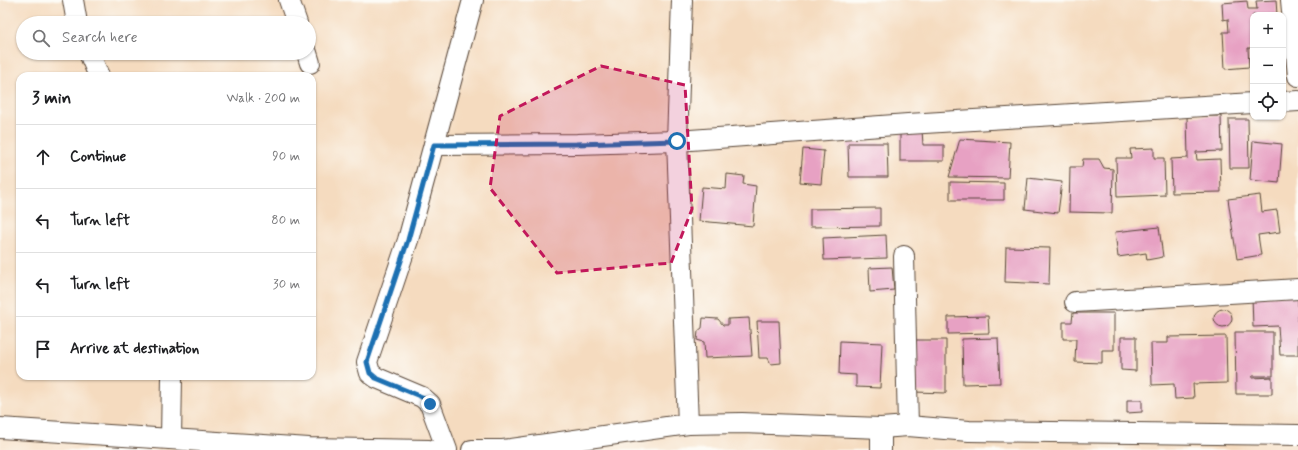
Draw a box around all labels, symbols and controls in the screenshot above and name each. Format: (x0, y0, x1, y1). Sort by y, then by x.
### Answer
map controls (1250, 12, 1286, 120)
button: + (1250, 12, 1286, 48)
search box (16, 16, 316, 60)
icon: search (30, 27, 52, 49)
text: Search here (62, 28, 138, 48)
button: − (1250, 48, 1286, 84)
button: locate (1250, 84, 1286, 120)
text: 3 min (32, 87, 71, 109)
text: Walk · 200 m (226, 90, 300, 107)
route start (668, 132, 686, 150)
icon: ahead (32, 146, 54, 168)
text: Continue (70, 147, 126, 167)
text: 90 m (272, 148, 300, 165)
icon: left (32, 210, 54, 232)
text: Turn left (70, 211, 130, 231)
text: 80 m (271, 212, 300, 229)
icon: left (32, 274, 54, 296)
text: Turn left (70, 275, 130, 295)
text: 30 m (273, 276, 300, 293)
icon: arrive (32, 338, 54, 360)
text: Arrive at destination (70, 339, 199, 359)
route end (421, 395, 439, 413)

